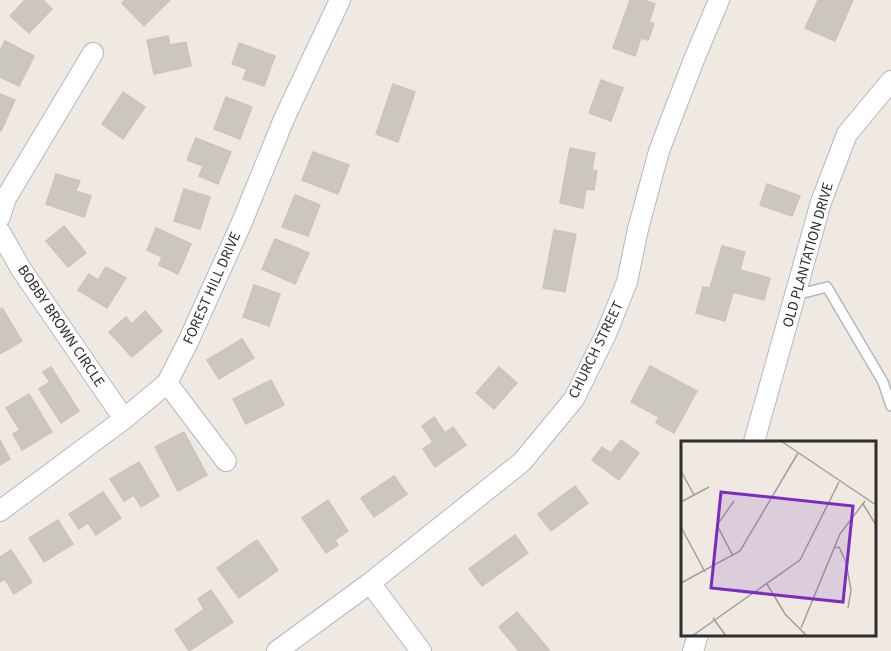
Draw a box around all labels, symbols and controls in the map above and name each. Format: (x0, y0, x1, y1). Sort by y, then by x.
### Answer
street label: OLD PLANTATION DRIVE (777, 180, 839, 330)
street label: FOREST HILL DRIVE (178, 228, 246, 348)
street label: BOBBY BROWN CIRCLE (12, 261, 110, 391)
street label: CHURCH STREET (563, 298, 629, 402)
inset map (681, 441, 876, 636)

